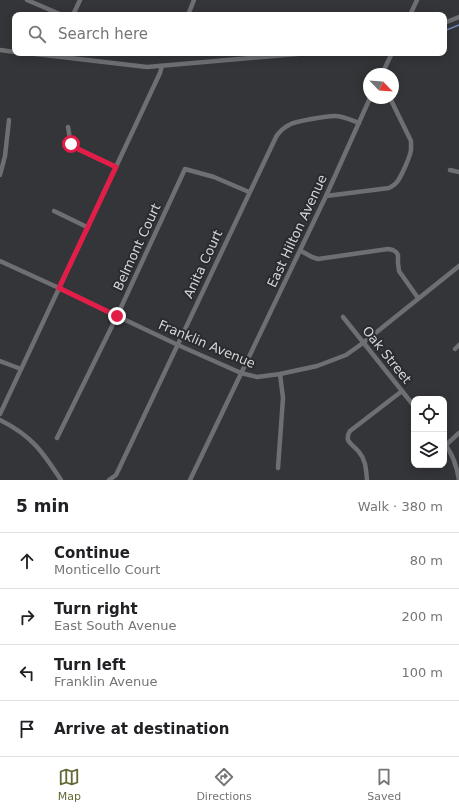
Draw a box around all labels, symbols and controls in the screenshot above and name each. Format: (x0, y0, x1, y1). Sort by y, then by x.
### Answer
search box (12, 12, 447, 56)
icon: search (26, 23, 48, 45)
text: Search here (58, 25, 148, 43)
north arrow (363, 68, 399, 104)
route start (62, 135, 80, 153)
street label: East Hilton Avenue (264, 172, 330, 290)
street label: Belmont Court (110, 201, 164, 293)
street label: Anita Court (181, 227, 225, 301)
route end (108, 307, 126, 325)
street label: Franklin Avenue (156, 317, 258, 371)
street label: Oak Street (359, 323, 415, 387)
map controls (411, 396, 447, 468)
button: locate (411, 396, 447, 432)
button: layers (411, 432, 447, 468)
text: 5 min (16, 496, 69, 516)
text: Walk · 380 m (358, 499, 443, 514)
text: Continue (54, 544, 130, 562)
icon: ahead (16, 550, 38, 572)
text: 80 m (410, 553, 443, 568)
text: Monticello Court (54, 562, 160, 577)
text: Turn right (54, 600, 138, 618)
icon: right (16, 606, 38, 628)
text: 200 m (401, 609, 443, 624)
text: East South Avenue (54, 618, 176, 633)
text: Turn left (54, 656, 126, 674)
icon: left (16, 662, 38, 684)
text: 100 m (401, 665, 443, 680)
text: Franklin Avenue (54, 674, 158, 689)
icon: arrive (16, 718, 38, 740)
text: Arrive at destination (54, 720, 229, 738)
tab: Map (58, 766, 81, 803)
tab: Directions (196, 766, 252, 803)
tab: Saved (367, 766, 401, 803)

